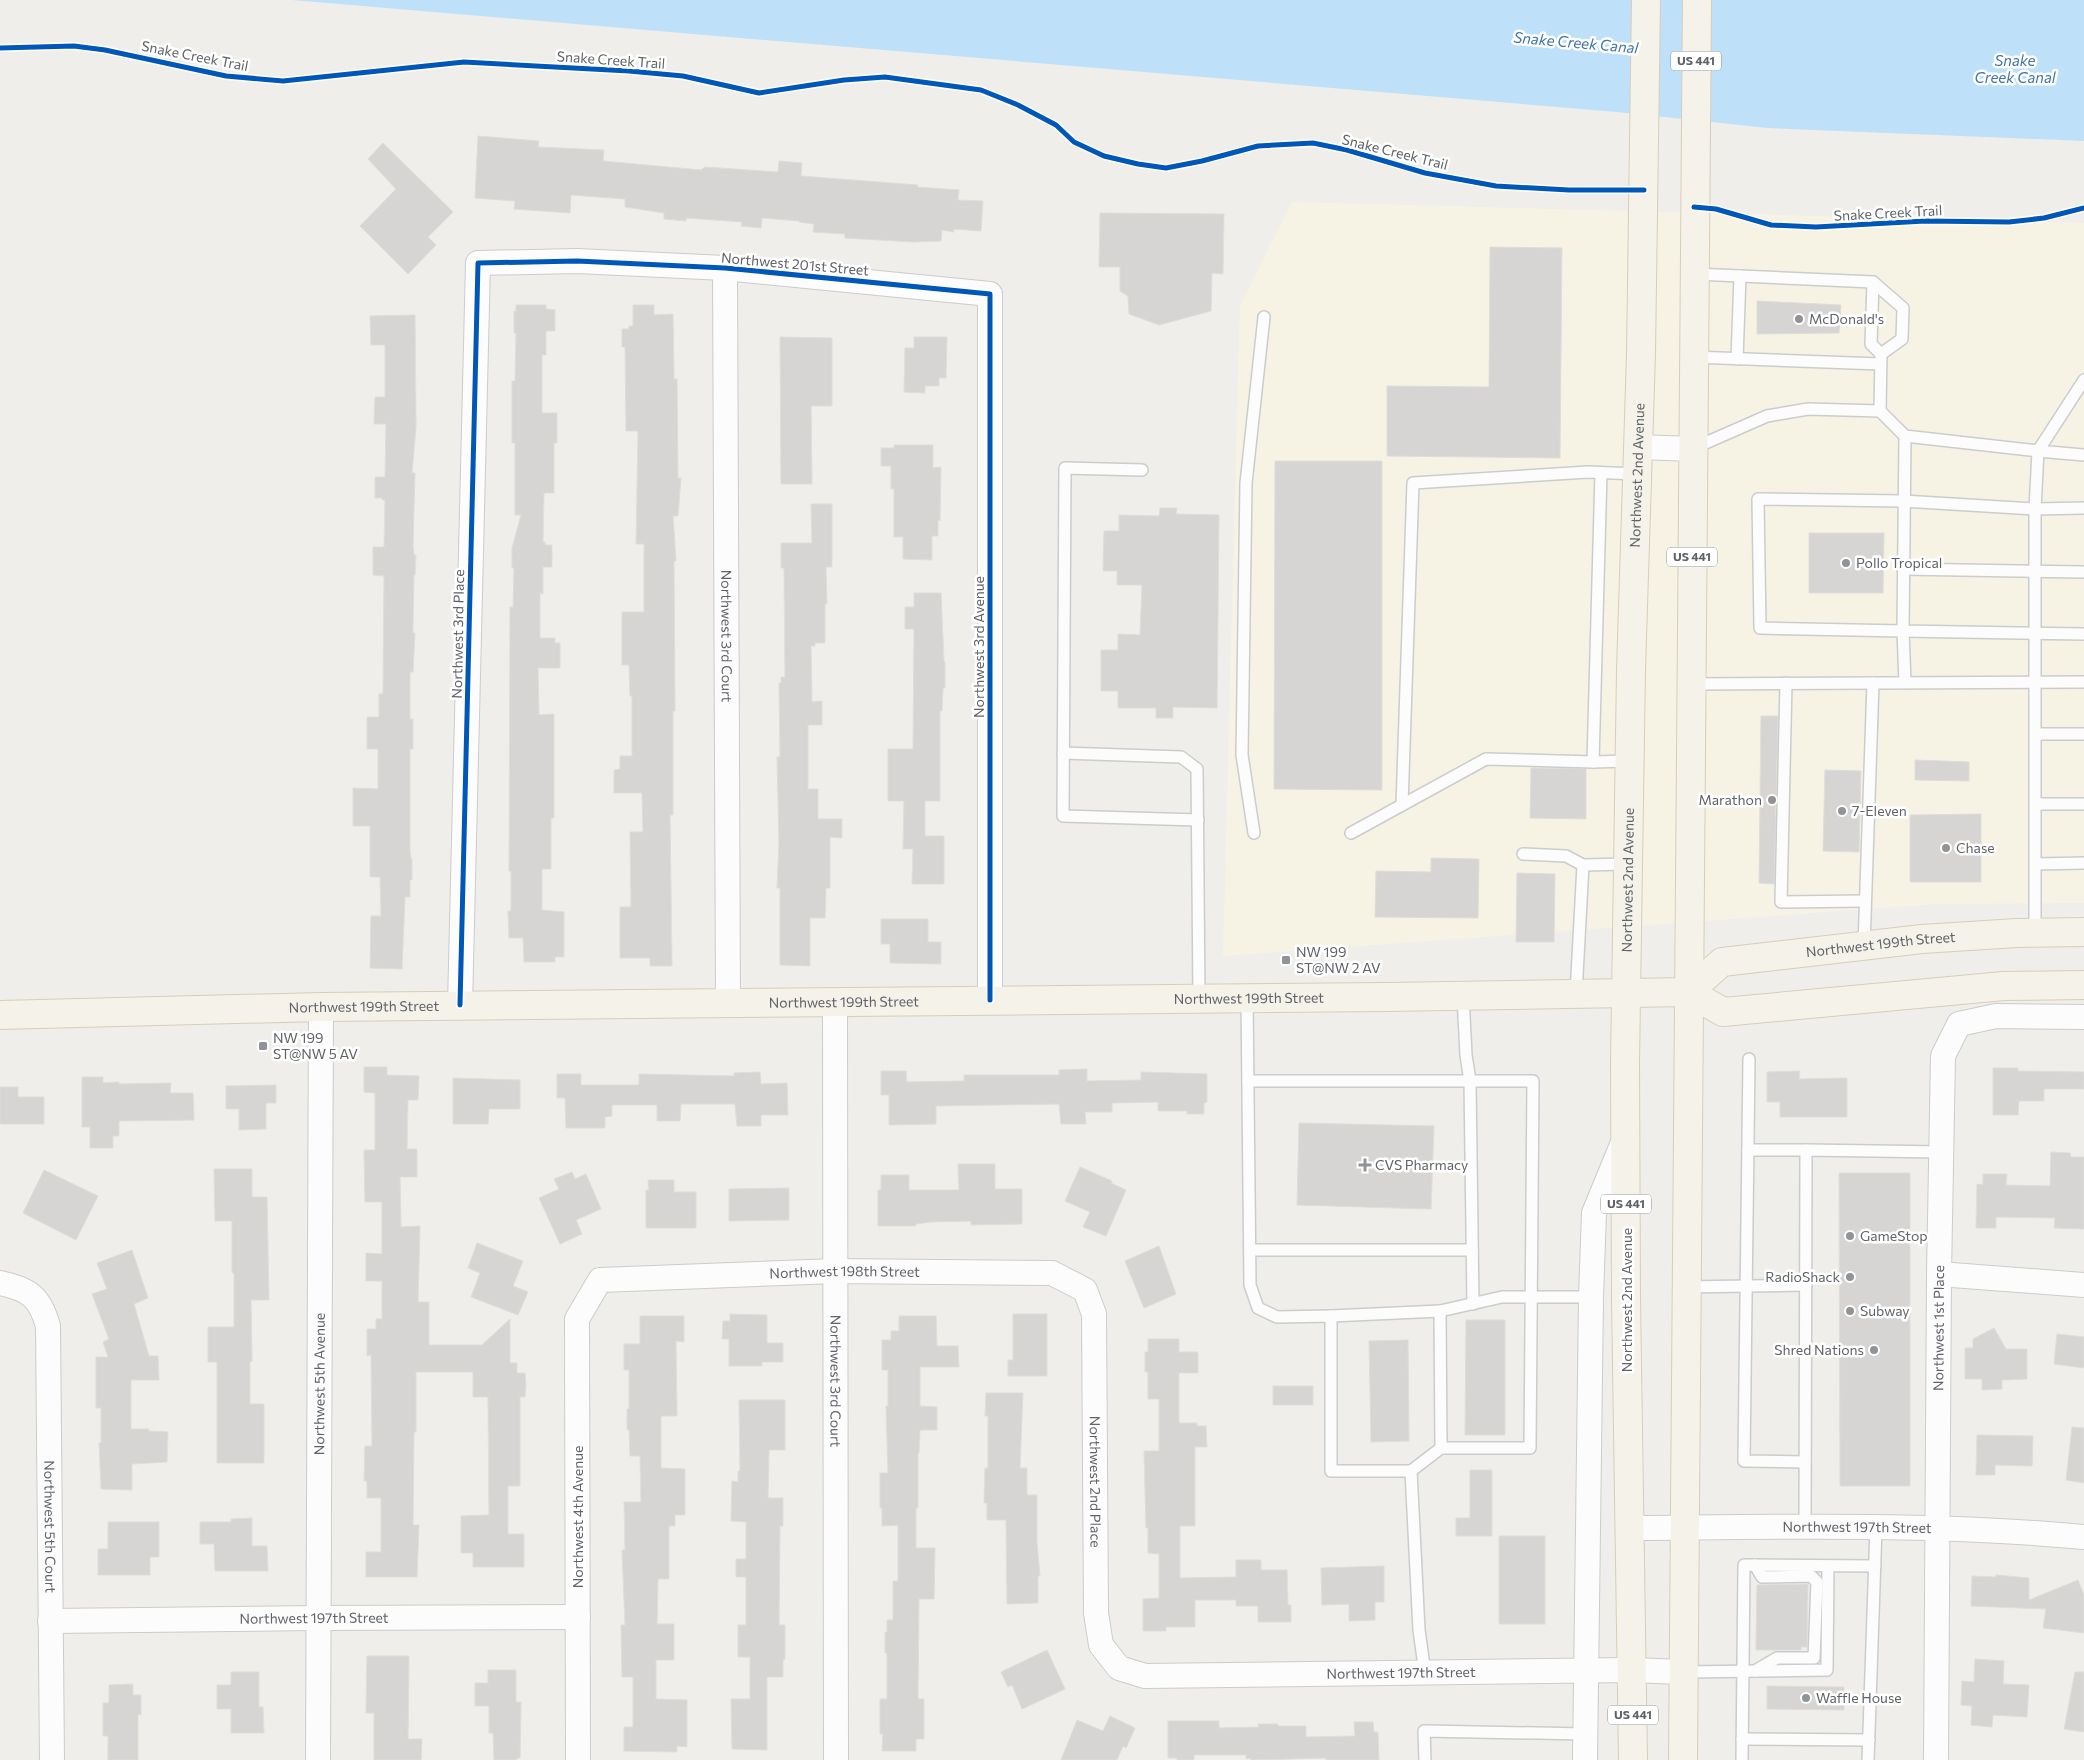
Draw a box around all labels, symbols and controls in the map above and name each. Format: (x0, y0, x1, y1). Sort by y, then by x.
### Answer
water label: Snake Creek Canal (1513, 28, 1640, 57)
street label: Snake Creek Trail (140, 37, 250, 74)
street label: Snake Creek Trail (556, 47, 666, 72)
road number: US 441 (1671, 51, 1721, 70)
water label: Snake Creek Canal (1974, 51, 2057, 86)
street label: Snake Creek Trail (1340, 130, 1450, 173)
street label: Snake Creek Trail (1833, 201, 1943, 224)
street label: Northwest 201st Street (720, 249, 870, 278)
place label: McDonald's (1809, 310, 1884, 327)
marker: McDonald's (1793, 313, 1805, 325)
street label: Northwest 2nd Avenue (1626, 403, 1647, 548)
road number: US 441 (1667, 548, 1717, 566)
place label: Pollo Tropical (1856, 554, 1942, 571)
marker: Pollo Tropical (1840, 557, 1852, 569)
street label: Northwest 3rd Place (448, 569, 467, 699)
street label: Northwest 3rd Court (718, 570, 736, 703)
street label: Northwest 3rd Avenue (970, 576, 987, 718)
place label: Marathon (1698, 791, 1762, 808)
marker: Marathon (1766, 794, 1778, 806)
place label: 7-Eleven (1852, 802, 1907, 819)
marker: 7-Eleven (1836, 805, 1848, 817)
street label: Northwest 2nd Avenue (1618, 808, 1637, 952)
place label: Chase (1956, 839, 1995, 856)
marker: Chase (1940, 842, 1952, 854)
street label: Northwest 199th Street (1805, 928, 1956, 960)
place label: NW 199 ST@NW 2 AV (1296, 943, 1381, 976)
marker: NW 199 ST@NW 2 AV (1280, 954, 1292, 966)
street label: Northwest 199th Street (1174, 989, 1324, 1007)
street label: Northwest 199th Street (769, 992, 919, 1011)
street label: Northwest 199th Street (288, 997, 439, 1016)
place label: NW 199 ST@NW 5 AV (273, 1029, 358, 1062)
marker: NW 199 ST@NW 5 AV (257, 1040, 269, 1052)
place label: CVS Pharmacy (1375, 1156, 1468, 1173)
marker: CVS Pharmacy (1359, 1159, 1371, 1171)
road number: US 441 (1601, 1194, 1651, 1214)
place label: GameStop (1860, 1227, 1928, 1244)
street label: Northwest 2nd Avenue (1618, 1228, 1635, 1372)
marker: GameStop (1844, 1230, 1856, 1242)
street label: Northwest 198th Street (769, 1262, 920, 1282)
street label: Northwest 1st Place (1929, 1265, 1947, 1391)
place label: RadioShack (1765, 1268, 1840, 1285)
marker: RadioShack (1844, 1271, 1856, 1283)
place label: Subway (1860, 1302, 1910, 1319)
marker: Subway (1844, 1305, 1856, 1317)
street label: Northwest 5th Avenue (310, 1313, 328, 1455)
street label: Northwest 3rd Court (827, 1315, 845, 1448)
place label: Shred Nations (1774, 1341, 1864, 1358)
marker: Shred Nations (1868, 1344, 1880, 1356)
street label: Northwest 2nd Place (1087, 1416, 1105, 1548)
street label: Northwest 4th Avenue (569, 1446, 586, 1588)
street label: Northwest 5th Court (41, 1460, 59, 1593)
street label: Northwest 197th Street (1782, 1518, 1932, 1536)
street label: Northwest 197th Street (239, 1609, 389, 1627)
street label: Northwest 197th Street (1326, 1663, 1476, 1682)
place label: Waffle House (1816, 1689, 1902, 1706)
marker: Waffle House (1800, 1692, 1812, 1704)
road number: US 441 (1608, 1706, 1658, 1724)

